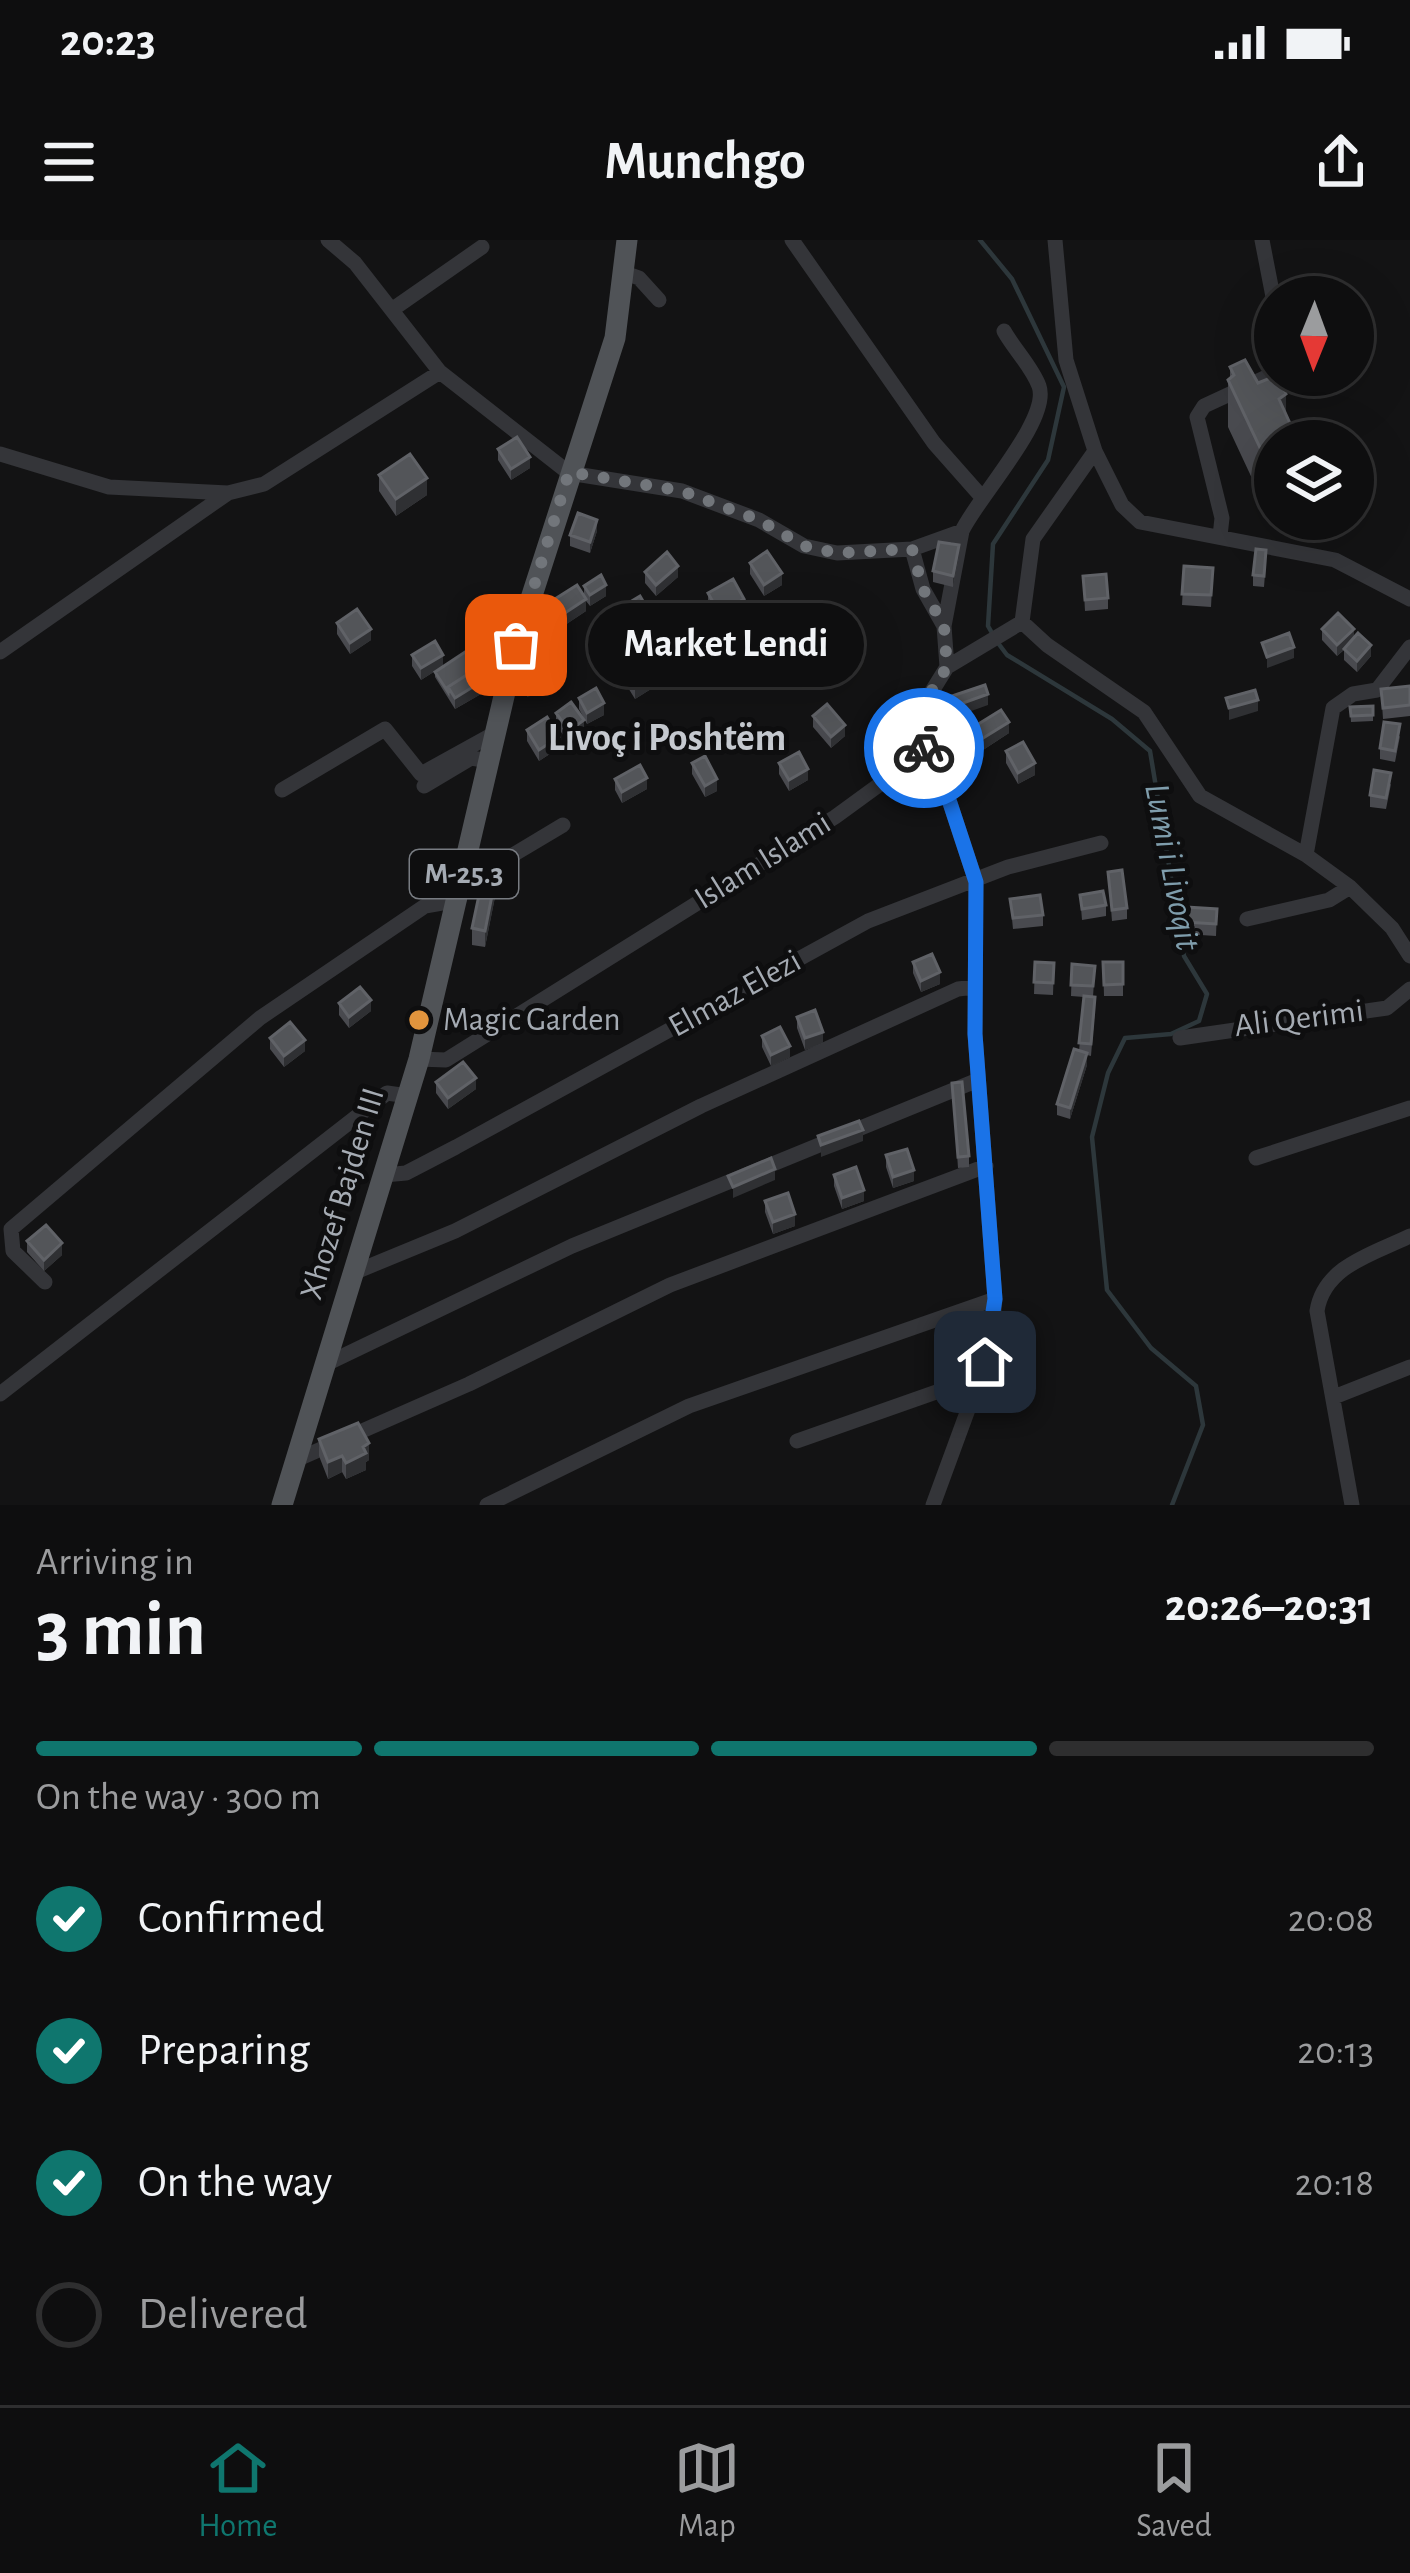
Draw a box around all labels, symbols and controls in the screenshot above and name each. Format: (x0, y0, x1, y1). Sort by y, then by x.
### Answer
text: 20:23 (60, 19, 156, 64)
icon: menu (36, 129, 102, 195)
icon: share (1308, 129, 1374, 195)
text: Munchgo (604, 135, 806, 189)
north arrow (1254, 276, 1374, 396)
map controls (1254, 276, 1374, 540)
button: layers (1254, 420, 1374, 540)
pin (465, 594, 567, 696)
callout: Market Lendi (588, 603, 864, 687)
icon: bag (483, 612, 549, 678)
text: Market Lendi (624, 625, 828, 664)
courier (864, 688, 984, 808)
icon: bike (891, 715, 957, 781)
district label: Livoç i Poshtëm (548, 719, 786, 758)
water label: Lumi i Livoqit (1138, 780, 1206, 954)
street label: Islam Islami (689, 806, 837, 916)
road number: M-25.3 (410, 850, 518, 898)
street label: Elmaz Elezi (663, 944, 807, 1044)
street label: Ali Qerimi (1232, 995, 1366, 1043)
place label: Magic Garden (443, 1004, 621, 1037)
marker: Magic Garden (406, 1007, 432, 1033)
street label: Xhozef Bajden III (295, 1084, 391, 1304)
pin (934, 1311, 1036, 1413)
icon: home (952, 1329, 1018, 1395)
text: Arriving in (36, 1543, 194, 1582)
text: 20:26–20:31 (1165, 1584, 1374, 1629)
text: 3 min (36, 1592, 206, 1670)
text: On the way · 300 m (36, 1778, 321, 1817)
icon: check (36, 1886, 102, 1952)
text: Confirmed (138, 1896, 324, 1941)
text: 20:08 (1288, 1900, 1374, 1939)
icon: check (36, 2018, 102, 2084)
text: Preparing (138, 2028, 310, 2073)
text: 20:13 (1297, 2032, 1374, 2071)
icon: check (36, 2150, 102, 2216)
text: On the way (138, 2160, 332, 2205)
text: 20:18 (1295, 2164, 1374, 2203)
text: Delivered (138, 2292, 307, 2337)
tab: Home (198, 2435, 278, 2547)
tab: Map (674, 2435, 740, 2547)
tab: Saved (1136, 2435, 1212, 2547)

